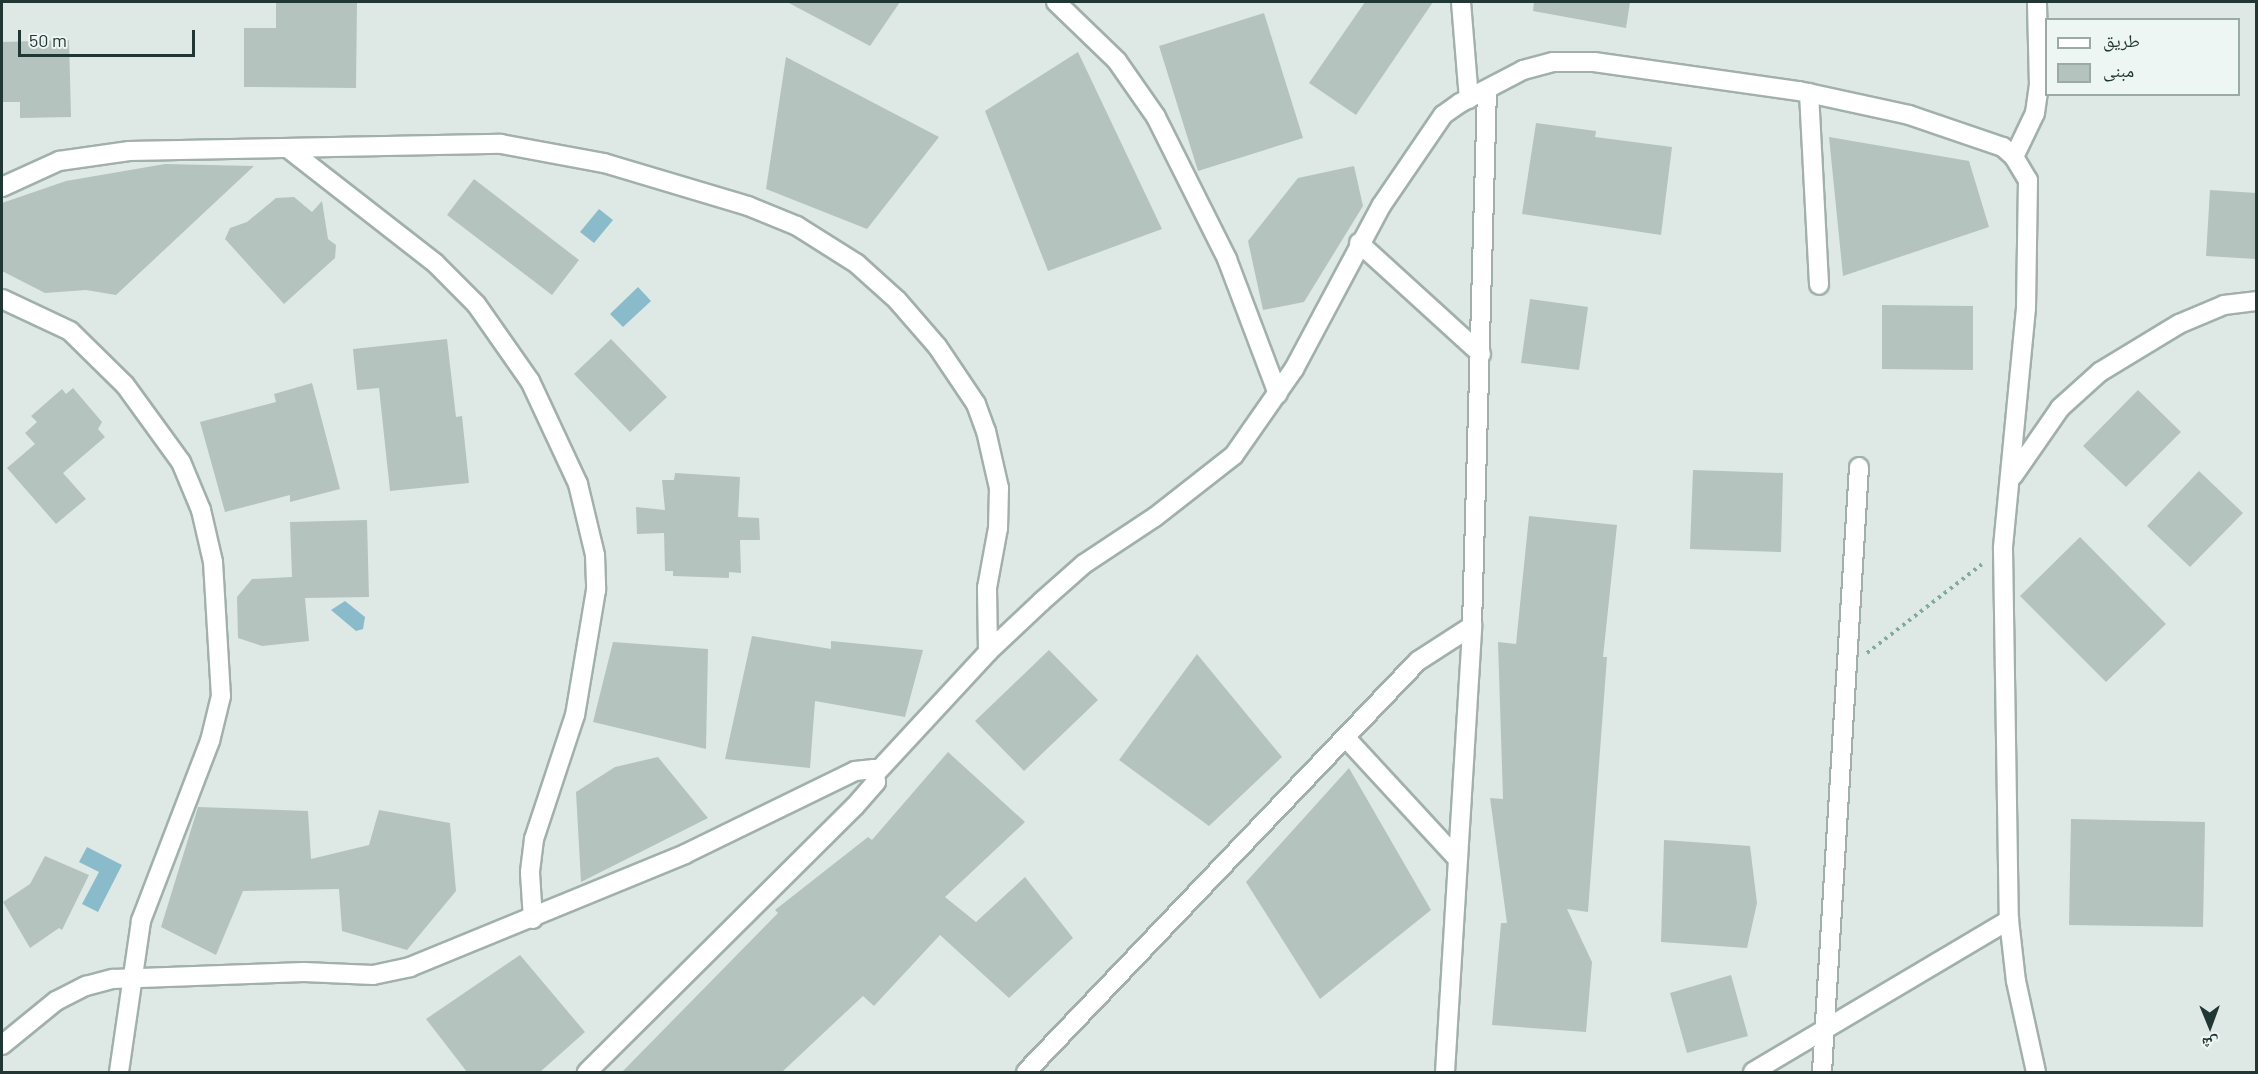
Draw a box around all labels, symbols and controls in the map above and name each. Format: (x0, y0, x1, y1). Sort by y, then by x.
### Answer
scale bar (21, 18, 198, 56)
legend (2045, 18, 2240, 96)
text: 50 m (29, 29, 67, 51)
text: طريق (2103, 29, 2140, 51)
text: مبنى (2103, 59, 2134, 81)
north arrow (2180, 996, 2240, 1056)
text: ش (2202, 1035, 2219, 1054)

